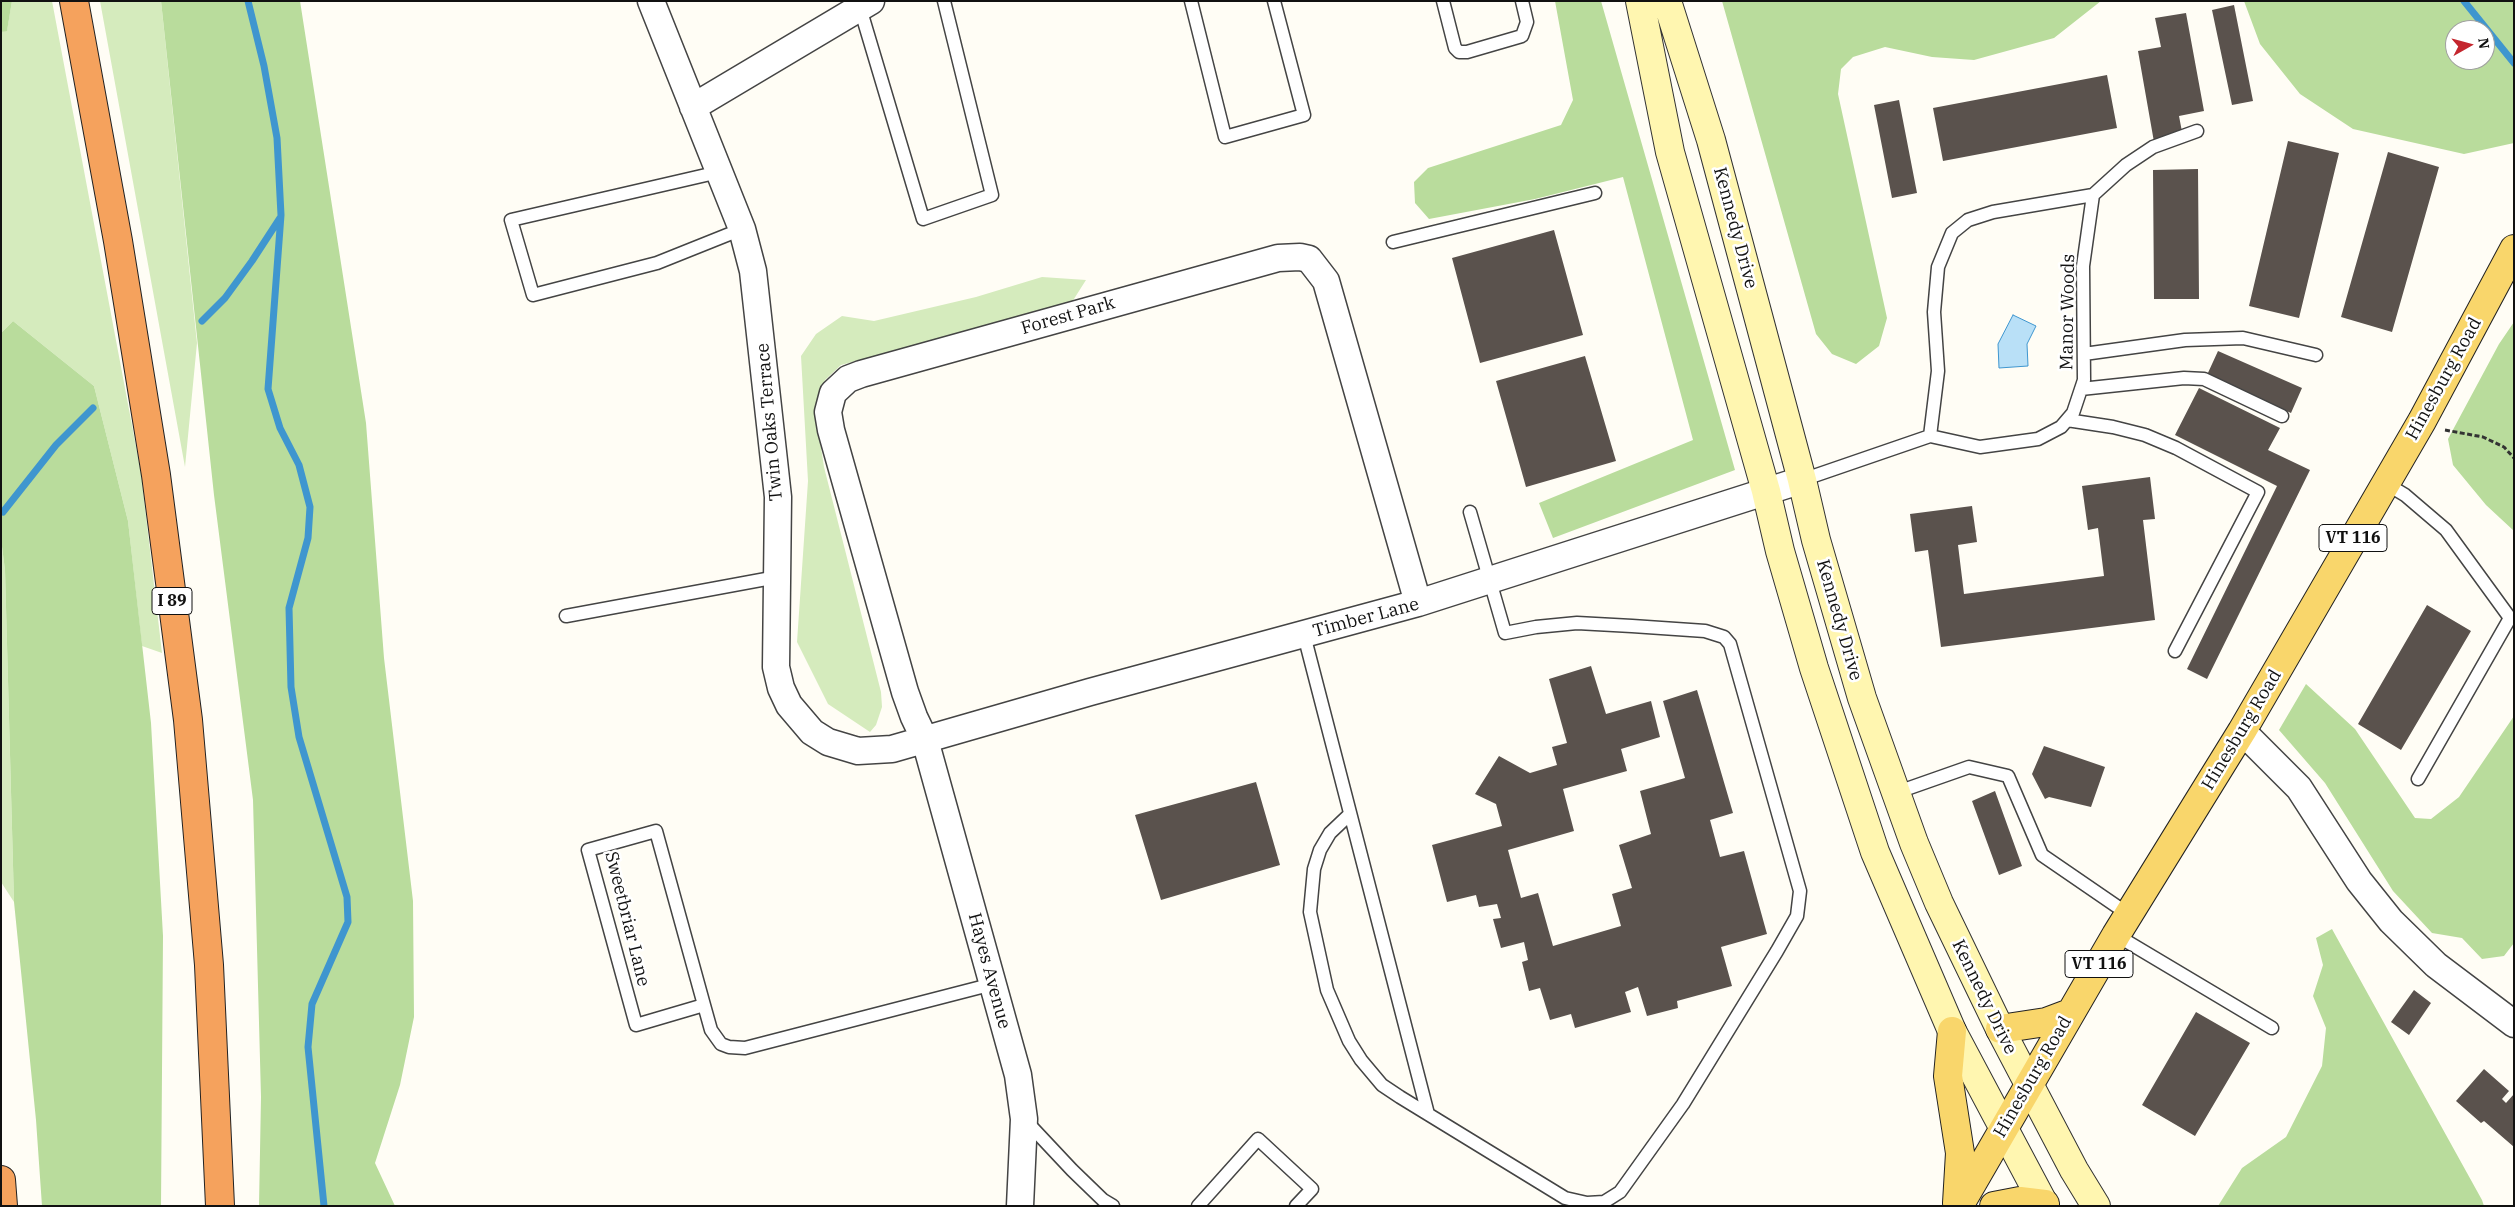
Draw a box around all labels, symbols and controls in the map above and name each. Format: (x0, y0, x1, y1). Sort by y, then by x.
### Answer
north arrow (2445, 20, 2495, 70)
text: N (2474, 37, 2494, 50)
street label: Kennedy Drive (1708, 165, 1762, 291)
street label: Manor Woods (2056, 254, 2080, 370)
street label: Forest Park (1018, 292, 1118, 340)
street label: Hinesburg Road (2401, 314, 2487, 444)
street label: Twin Oaks Terrace (752, 342, 788, 502)
road number: VT 116 (2319, 524, 2387, 552)
street label: Kennedy Drive (1811, 557, 1867, 683)
road number: I 89 (152, 588, 192, 614)
street label: Timber Lane (1311, 593, 1421, 643)
street label: Hinesburg Road (2198, 666, 2286, 794)
street label: Sweetbriar Lane (600, 849, 654, 989)
street label: Hayes Avenue (963, 911, 1015, 1031)
street label: Kennedy Drive (1947, 936, 2021, 1058)
road number: VT 116 (2065, 951, 2133, 978)
street label: Hinesburg Road (1990, 1012, 2076, 1142)

